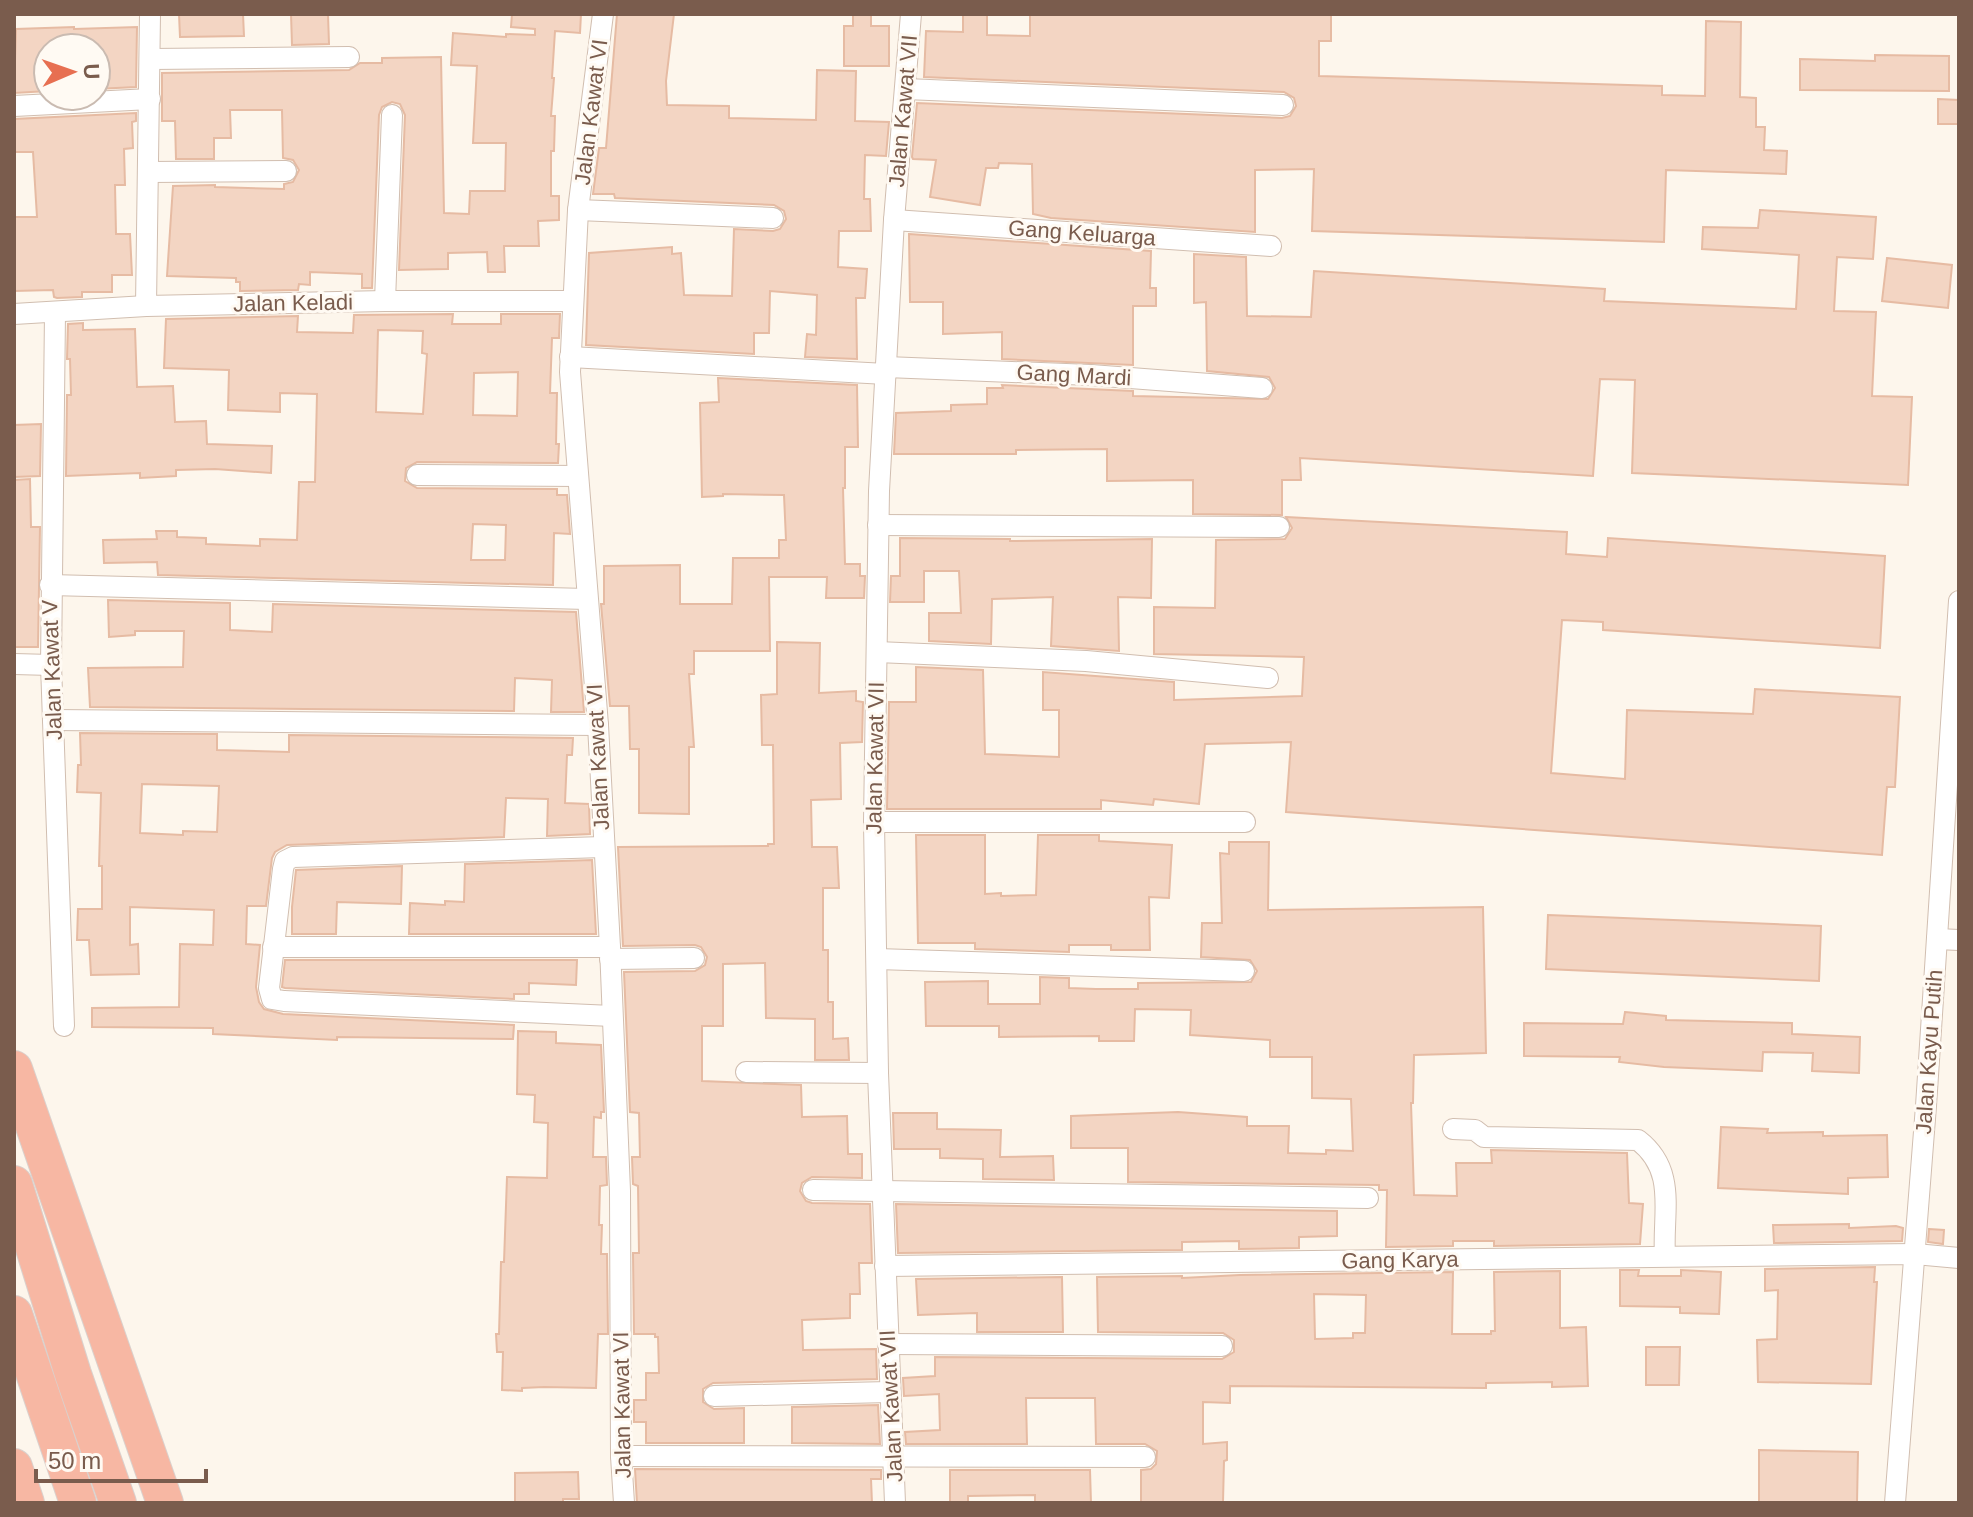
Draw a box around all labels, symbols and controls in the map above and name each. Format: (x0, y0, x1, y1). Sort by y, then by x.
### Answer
north arrow (32, 32, 112, 112)
street label: Jalan Kawat VII (884, 34, 922, 188)
street label: Jalan Kawat VI (570, 38, 612, 186)
text: U (79, 63, 104, 80)
street label: Gang Keluarga (1007, 215, 1157, 251)
street label: Jalan Keladi (233, 289, 353, 317)
street label: Gang Mardi (1016, 360, 1132, 390)
street label: Jalan Kawat V (37, 599, 67, 741)
street label: Jalan Kawat VII (861, 681, 889, 835)
street label: Jalan Kawat VI (582, 683, 614, 831)
street label: Jalan Kayu Putih (1911, 969, 1947, 1135)
street label: Gang Karya (1341, 1246, 1460, 1274)
street label: Jalan Kawat VII (875, 1329, 907, 1483)
street label: Jalan Kawat VI (608, 1331, 636, 1479)
scale bar (36, 1433, 206, 1483)
text: 50 m (48, 1447, 101, 1474)

